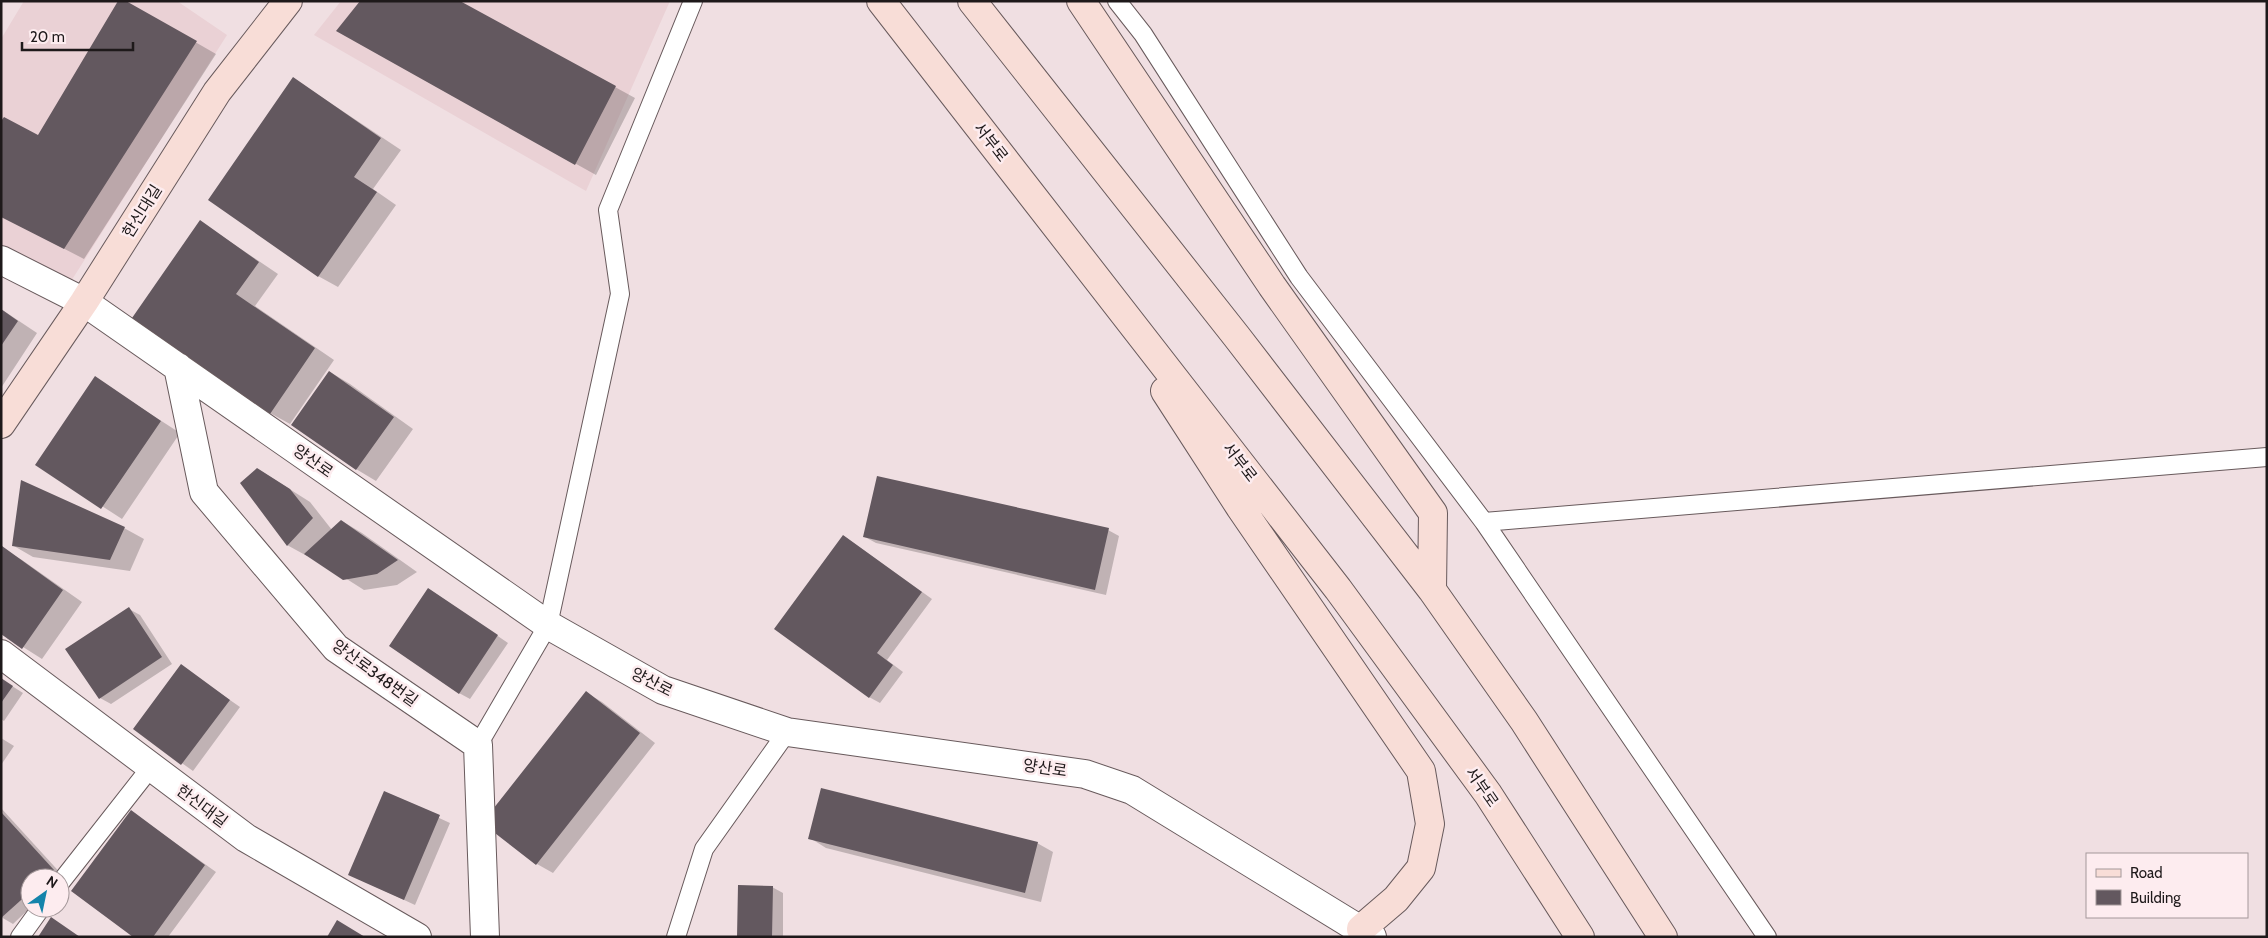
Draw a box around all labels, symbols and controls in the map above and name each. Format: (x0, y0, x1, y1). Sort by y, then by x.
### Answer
scale bar (22, 20, 134, 52)
text: 20 m (30, 28, 65, 46)
street label: 서부로 (970, 119, 1012, 165)
street label: 한신대길 (118, 181, 166, 241)
street label: 서부로 (1219, 439, 1261, 485)
street label: 양산로 (289, 441, 337, 482)
street label: 양산로348번길 (328, 636, 422, 710)
street label: 양산로 (628, 664, 676, 701)
street label: 양산로 (1022, 756, 1068, 781)
street label: 서부로 (1462, 763, 1503, 811)
street label: 한신대길 (173, 781, 231, 831)
legend (2086, 853, 2248, 918)
text: Road (2130, 864, 2163, 882)
north arrow (20, 868, 70, 918)
text: N (43, 872, 61, 892)
text: Building (2130, 889, 2181, 907)

